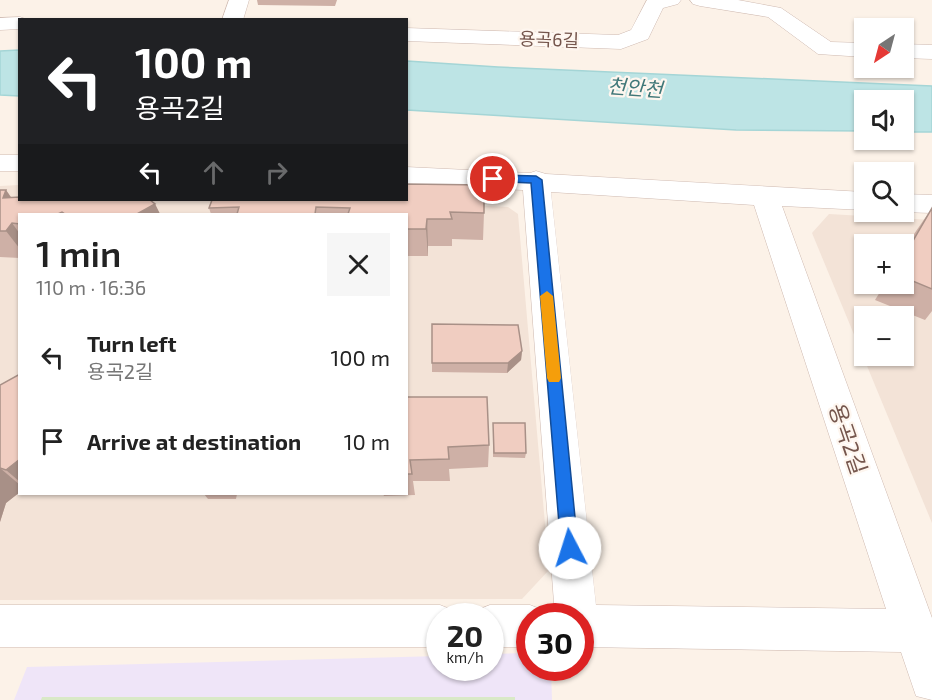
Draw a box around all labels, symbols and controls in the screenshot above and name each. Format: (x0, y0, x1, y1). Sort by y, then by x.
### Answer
north arrow (854, 18, 914, 78)
map controls (854, 18, 914, 366)
street label: 용곡6길 (519, 27, 579, 51)
text: 100 m (135, 36, 252, 86)
icon: left (36, 42, 114, 120)
water label: 천안천 (607, 73, 666, 101)
button: sound (854, 90, 914, 150)
text: 용곡2길 (135, 91, 225, 123)
pin (467, 153, 518, 204)
icon: left (134, 156, 167, 189)
icon: ahead (197, 156, 230, 189)
icon: right (260, 156, 293, 189)
icon: arrive (476, 162, 509, 195)
button: search (854, 162, 914, 222)
text: 1 min (36, 231, 121, 274)
button: close (327, 233, 390, 296)
button: + (854, 234, 914, 294)
text: 110 m · 16:36 (36, 275, 146, 299)
button: − (854, 306, 914, 366)
text: Turn left (87, 330, 176, 356)
icon: left (36, 341, 69, 374)
text: 100 m (331, 344, 390, 370)
text: 용곡2길 (87, 359, 153, 383)
street label: 용곡2길 (825, 400, 873, 477)
icon: arrive (36, 425, 69, 458)
text: Arrive at destination (87, 428, 301, 454)
text: 10 m (344, 428, 390, 454)
position arrow (538, 516, 602, 580)
speed limit sign: 30 (516, 603, 594, 681)
text: 20 (447, 617, 483, 653)
text: km/h (446, 648, 484, 666)

